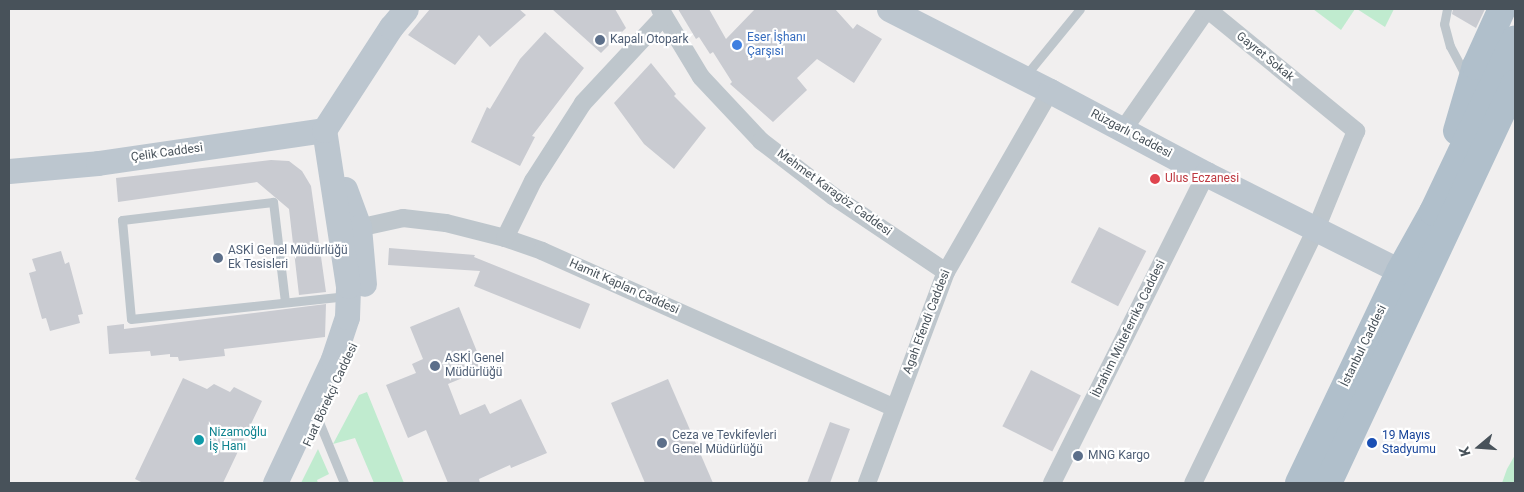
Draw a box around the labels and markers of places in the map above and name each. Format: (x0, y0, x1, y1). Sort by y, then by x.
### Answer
place label: Eser İşhanı Çarşısı (747, 31, 806, 59)
place label: Kapalı Otopark (610, 33, 689, 47)
marker: Kapalı Otopark (594, 34, 606, 46)
marker: Eser İşhanı Çarşısı (731, 39, 743, 51)
place label: Ulus Eczanesi (1165, 172, 1239, 186)
marker: Ulus Eczanesi (1149, 173, 1161, 185)
place label: ASKİ Genel Müdürlüğü Ek Tesisleri (228, 244, 348, 272)
marker: ASKİ Genel Müdürlüğü Ek Tesisleri (212, 252, 224, 264)
place label: ASKİ Genel Müdürlüğü (445, 352, 504, 380)
marker: ASKİ Genel Müdürlüğü (429, 360, 441, 372)
place label: Nizamoğlu İş Hanı (209, 426, 267, 454)
place label: Ceza ve Tevkifevleri Genel Müdürlüğü (672, 429, 777, 457)
place label: 19 Mayıs Stadyumu (1382, 429, 1436, 457)
marker: Nizamoğlu İş Hanı (193, 434, 205, 446)
marker: Ceza ve Tevkifevleri Genel Müdürlüğü (656, 437, 668, 449)
marker: 19 Mayıs Stadyumu (1366, 437, 1378, 449)
place label: MNG Kargo (1088, 449, 1150, 463)
marker: MNG Kargo (1072, 450, 1084, 462)

